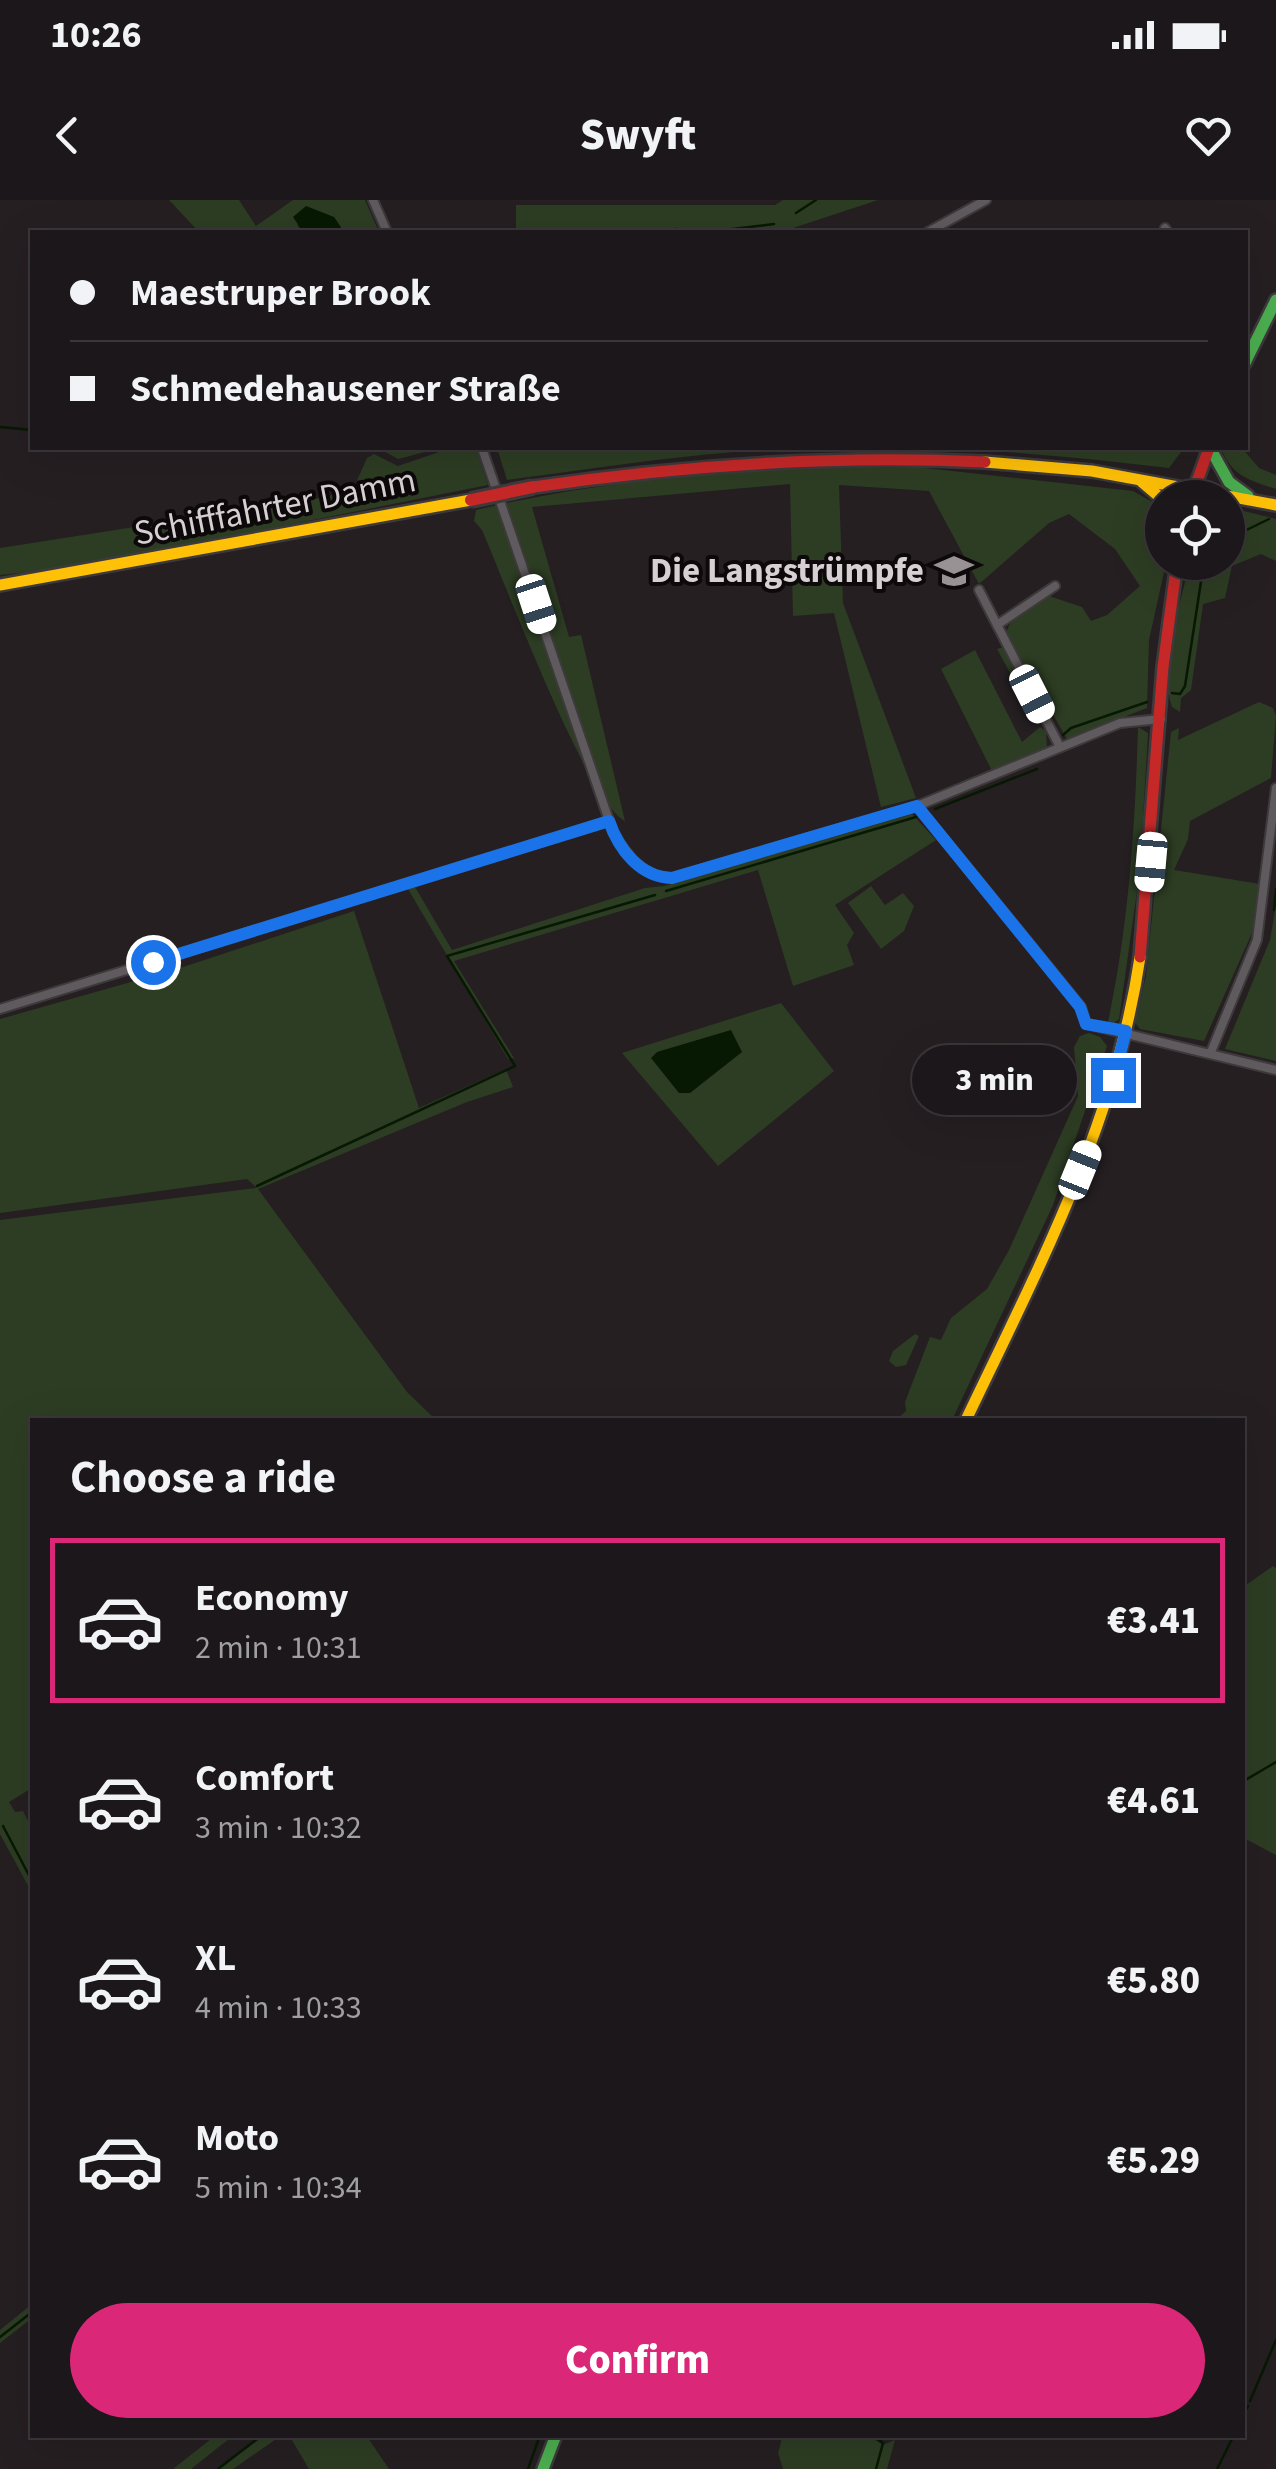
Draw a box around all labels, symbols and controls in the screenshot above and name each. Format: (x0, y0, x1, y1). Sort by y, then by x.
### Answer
text: 10:26 (50, 8, 142, 62)
text: Swyft (580, 103, 696, 167)
icon: back (40, 108, 95, 163)
icon: heart (1181, 108, 1236, 163)
text: Maestruper Brook (130, 266, 431, 320)
text: Schmedehausener Straße (130, 362, 561, 416)
street label: Schifffahrter Damm (130, 455, 420, 559)
map controls (1145, 480, 1245, 580)
button: locate (1145, 480, 1245, 580)
place label: Die Langstrümpfe (650, 546, 924, 596)
school or university icon: Die Langstrümpfe (933, 550, 975, 592)
car (512, 571, 560, 637)
car (1005, 660, 1059, 728)
car (1133, 831, 1169, 893)
route start (131, 940, 176, 985)
callout: 3 min (913, 1045, 1078, 1115)
text: 3 min (955, 1057, 1034, 1103)
route end (1091, 1058, 1136, 1103)
car (1055, 1137, 1105, 1203)
text: Choose a ride (70, 1446, 336, 1510)
text: Economy (195, 1571, 348, 1625)
icon: car (75, 1576, 165, 1666)
text: €3.41 (1107, 1594, 1200, 1648)
text: 2 min · 10:31 (195, 1625, 362, 1671)
text: Comfort (195, 1751, 334, 1805)
icon: car (75, 1756, 165, 1846)
text: €4.61 (1107, 1774, 1200, 1828)
text: 3 min · 10:32 (195, 1805, 362, 1851)
text: XL (195, 1931, 236, 1985)
icon: car (75, 1936, 165, 2026)
text: €5.80 (1107, 1954, 1200, 2008)
text: 4 min · 10:33 (195, 1985, 362, 2031)
text: Moto (195, 2111, 279, 2165)
icon: car (75, 2116, 165, 2206)
text: €5.29 (1107, 2134, 1200, 2188)
text: 5 min · 10:34 (195, 2165, 362, 2211)
button: Confirm (70, 2303, 1205, 2418)

